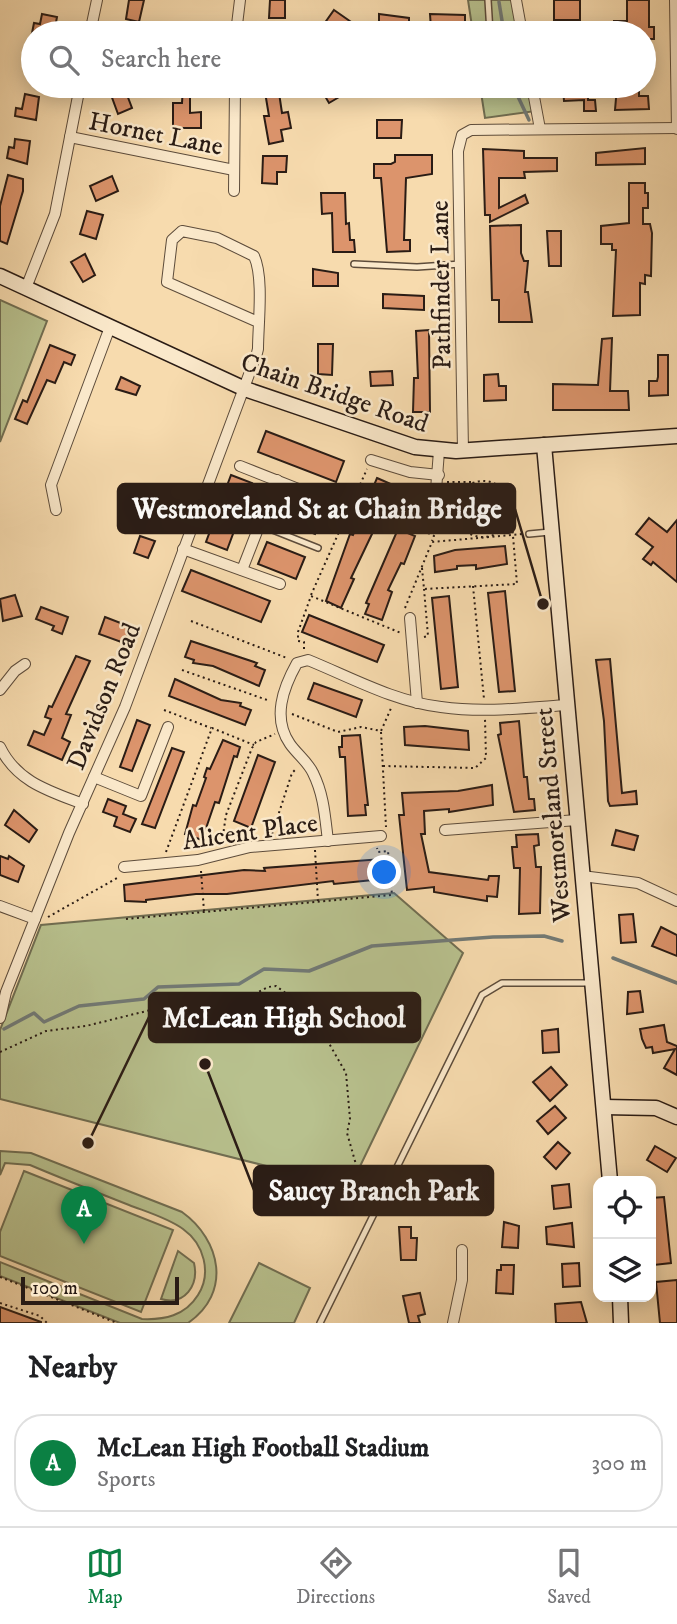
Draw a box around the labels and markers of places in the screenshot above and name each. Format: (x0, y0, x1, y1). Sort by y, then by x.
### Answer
callout: Westmoreland St at Chain Bridge (118, 484, 515, 533)
callout: McLean High School (149, 993, 420, 1042)
callout: Saucy Branch Park (254, 1166, 493, 1215)
pin: A (61, 1186, 107, 1244)

